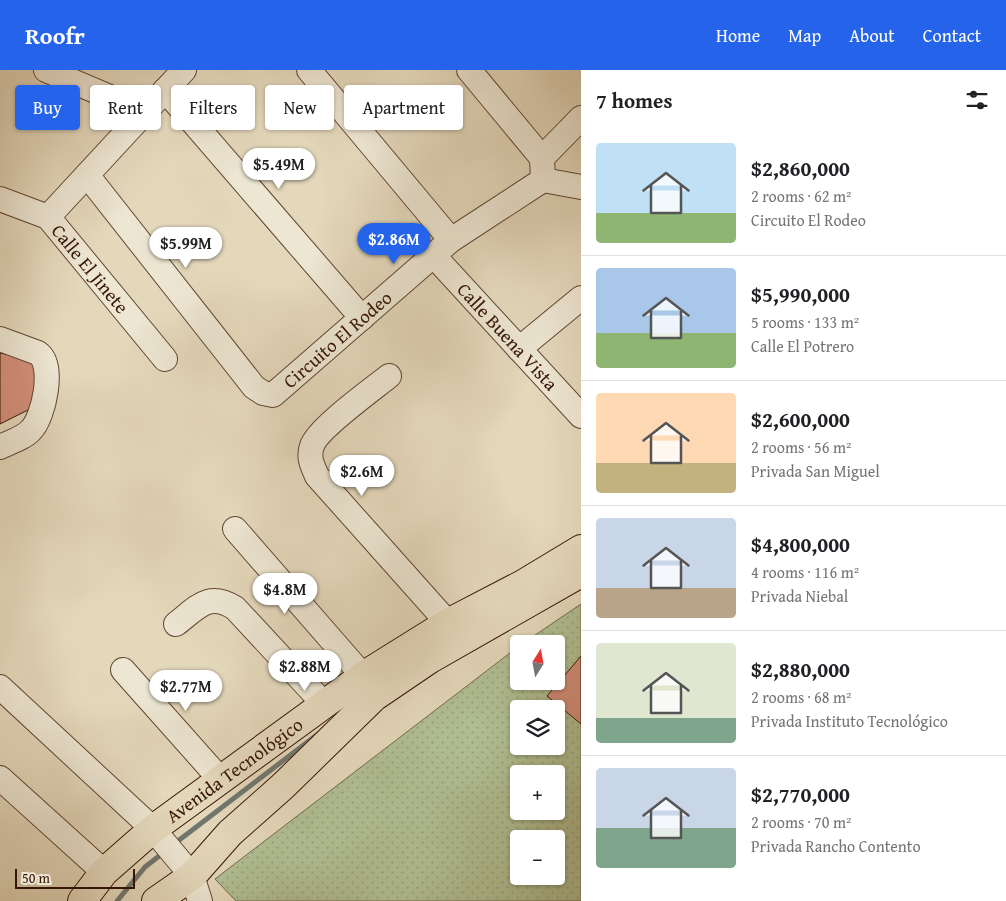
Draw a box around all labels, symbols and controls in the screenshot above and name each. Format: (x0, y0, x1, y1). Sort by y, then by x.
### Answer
text: Roofr (25, 18, 85, 53)
text: Home (716, 22, 760, 49)
text: Map (788, 22, 821, 49)
text: About (849, 22, 895, 49)
text: Contact (923, 22, 981, 49)
chip: Buy (15, 85, 80, 130)
chip: Rent (90, 85, 161, 130)
chip: Filters (171, 85, 255, 130)
chip: New (265, 85, 334, 130)
chip: Apartment (344, 85, 463, 130)
text: 7 homes (596, 85, 672, 116)
icon: filters (963, 86, 991, 114)
pin: $5.49M (238, 148, 320, 190)
text: $5.49M (253, 152, 305, 176)
text: $2,860,000 (751, 153, 850, 184)
icon: home (636, 163, 696, 223)
text: 2 rooms · 62 m² (751, 184, 851, 208)
text: Circuito El Rodeo (751, 208, 866, 232)
street label: Calle El Jinete (45, 218, 136, 319)
pin: $2.86M (353, 222, 435, 265)
pin: $5.99M (145, 226, 227, 269)
text: $2.86M (368, 227, 420, 251)
text: $5.99M (160, 231, 212, 255)
street label: Calle Buena Vista (451, 276, 565, 397)
text: $5,990,000 (751, 279, 850, 310)
street label: Circuito El Rodeo (277, 284, 398, 394)
icon: home (636, 288, 696, 348)
text: 5 rooms · 133 m² (751, 310, 859, 334)
text: Calle El Potrero (751, 334, 854, 358)
text: $2,600,000 (751, 404, 850, 435)
icon: home (636, 413, 696, 473)
text: 2 rooms · 56 m² (751, 435, 851, 459)
pin: $2.6M (327, 454, 397, 497)
text: $2.6M (340, 459, 384, 483)
text: Privada San Miguel (751, 459, 880, 483)
text: $4,800,000 (751, 529, 850, 560)
icon: home (636, 538, 696, 598)
text: 4 rooms · 116 m² (751, 560, 859, 584)
pin: $4.8M (250, 572, 320, 615)
text: $4.8M (263, 577, 307, 601)
text: Privada Niebal (751, 584, 848, 608)
north arrow (510, 635, 565, 690)
map controls (510, 635, 565, 885)
pin: $2.88M (264, 650, 346, 692)
text: $2.88M (279, 654, 331, 678)
text: $2,880,000 (751, 654, 850, 685)
icon: home (636, 663, 696, 723)
pin: $2.77M (145, 670, 227, 712)
text: $2.77M (160, 674, 212, 698)
text: 2 rooms · 68 m² (751, 685, 851, 709)
button: layers (510, 700, 565, 755)
text: Privada Instituto Tecnológico (751, 709, 948, 733)
street label: Avenida Tecnológico (160, 710, 308, 829)
button: + (510, 765, 565, 820)
text: $2,770,000 (751, 779, 850, 810)
icon: home (636, 788, 696, 848)
text: 2 rooms · 70 m² (751, 810, 851, 834)
button: − (510, 830, 565, 885)
text: Privada Rancho Contento (751, 834, 921, 858)
scale bar (15, 866, 135, 889)
text: 50 m (22, 868, 50, 888)

